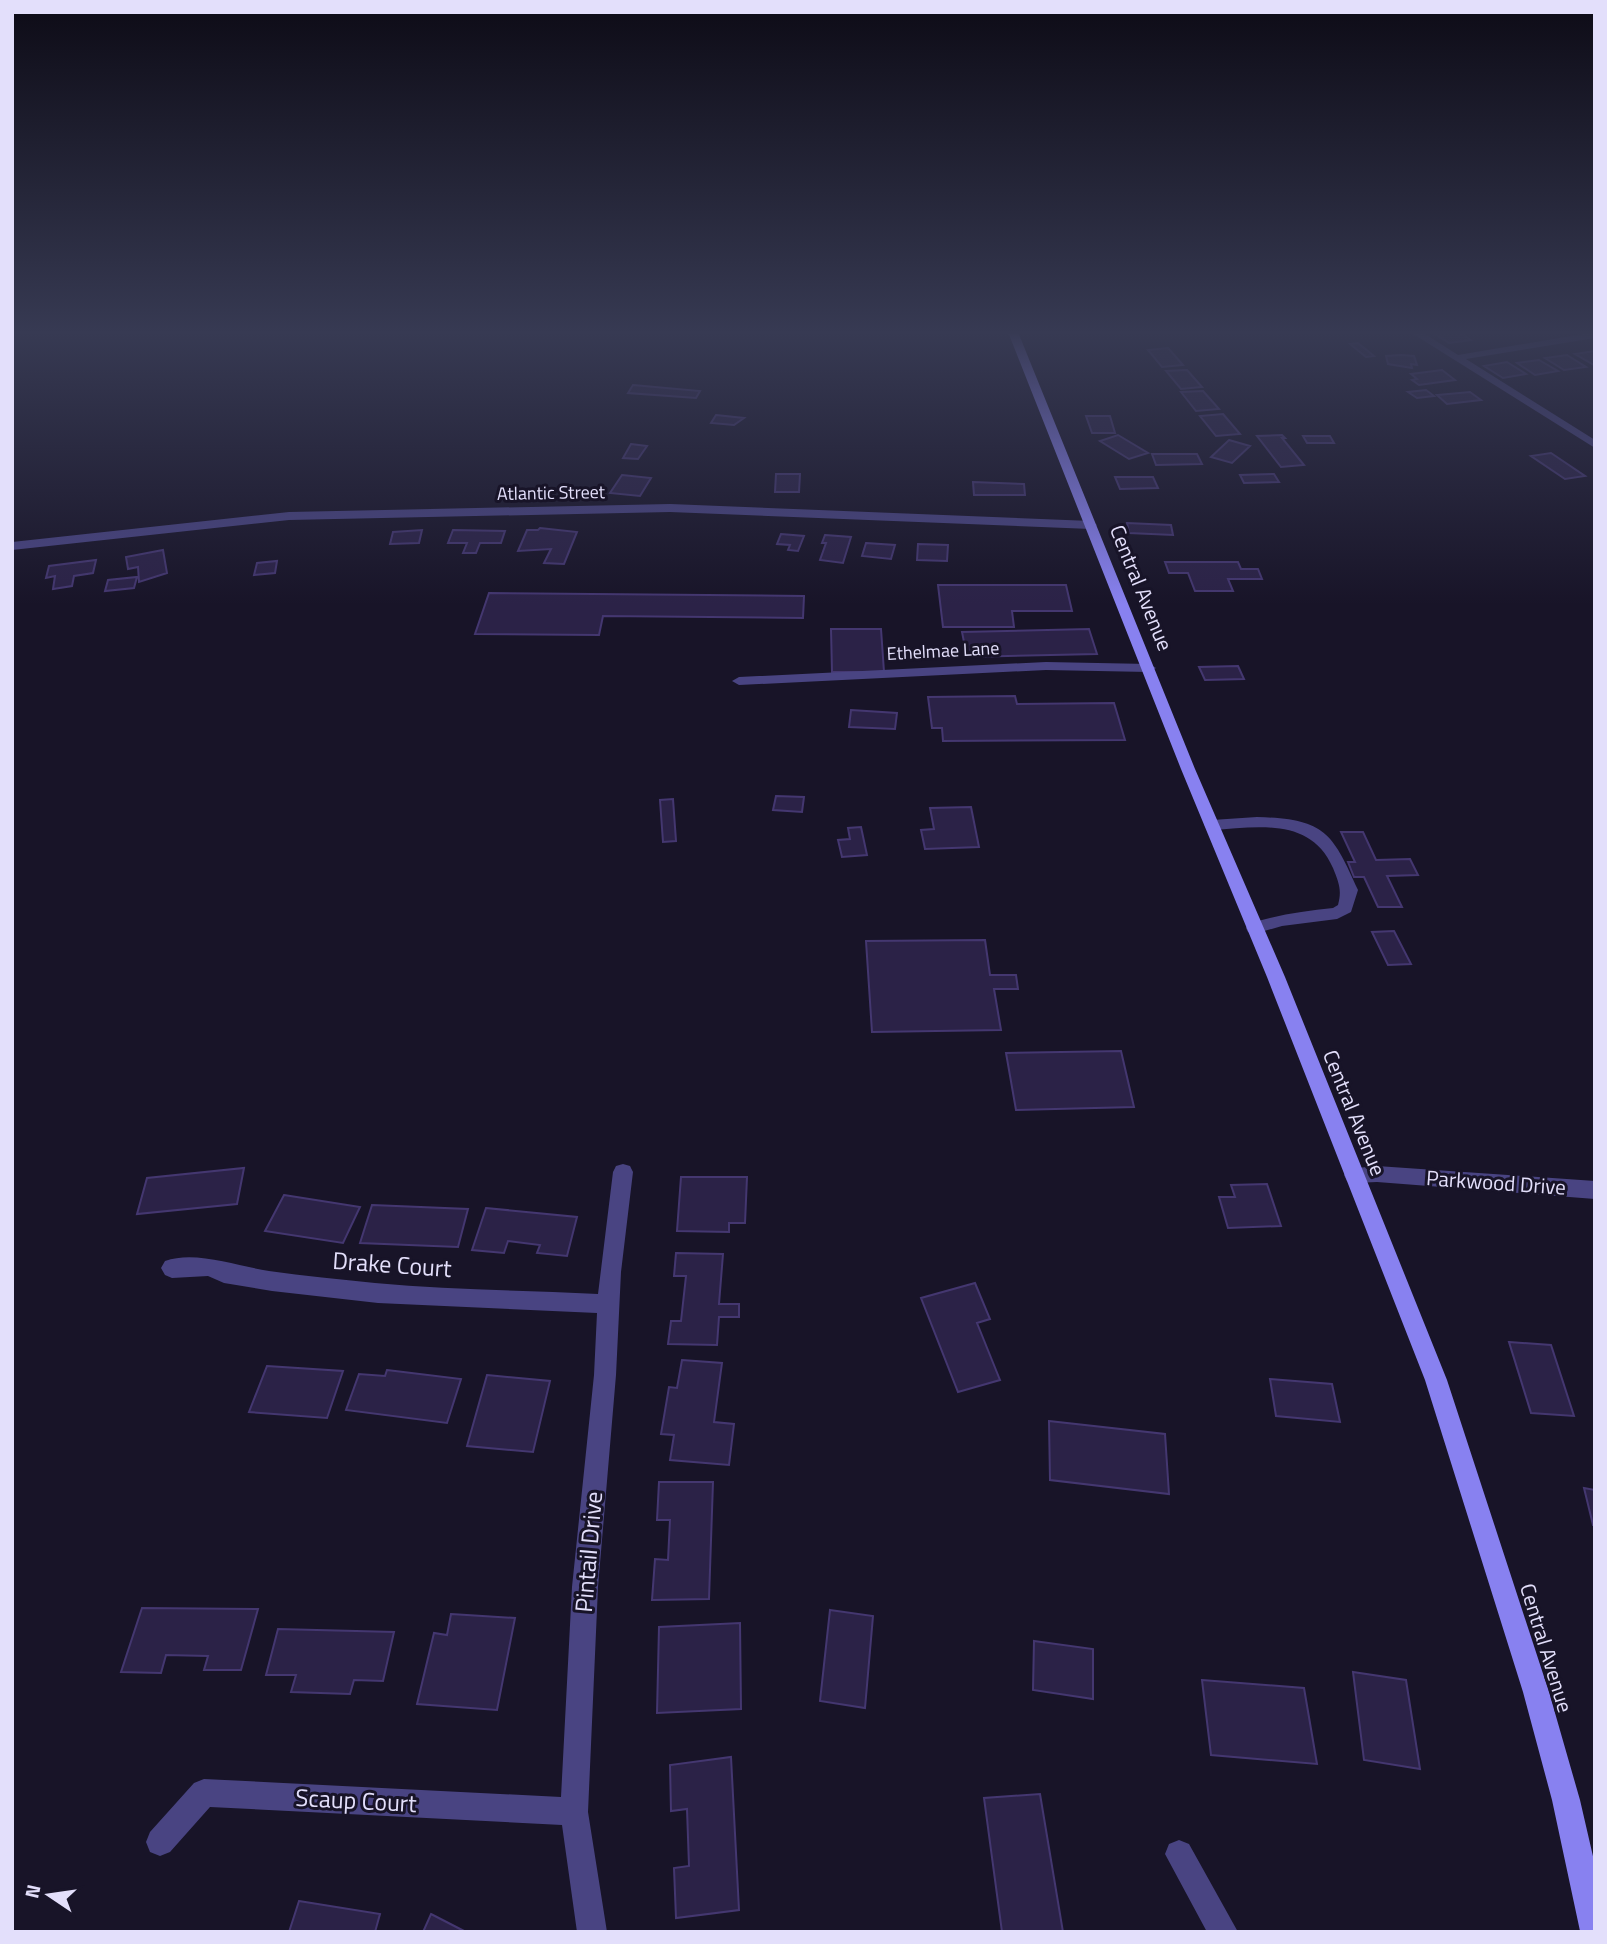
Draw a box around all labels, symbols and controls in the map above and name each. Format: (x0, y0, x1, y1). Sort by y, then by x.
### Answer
street label: Atlantic Street (497, 478, 606, 507)
street label: Central Avenue (1102, 520, 1182, 655)
street label: Ethelmae Lane (886, 634, 1000, 667)
street label: Central Avenue (1315, 1045, 1395, 1180)
street label: Parkwood Drive (1425, 1161, 1567, 1203)
street label: Drake Court (331, 1242, 453, 1286)
street label: Pintail Drive (565, 1490, 611, 1614)
street label: Central Avenue (1512, 1579, 1582, 1716)
street label: Scaup Court (295, 1779, 418, 1821)
north arrow (14, 1860, 84, 1930)
text: N (16, 1881, 48, 1901)

